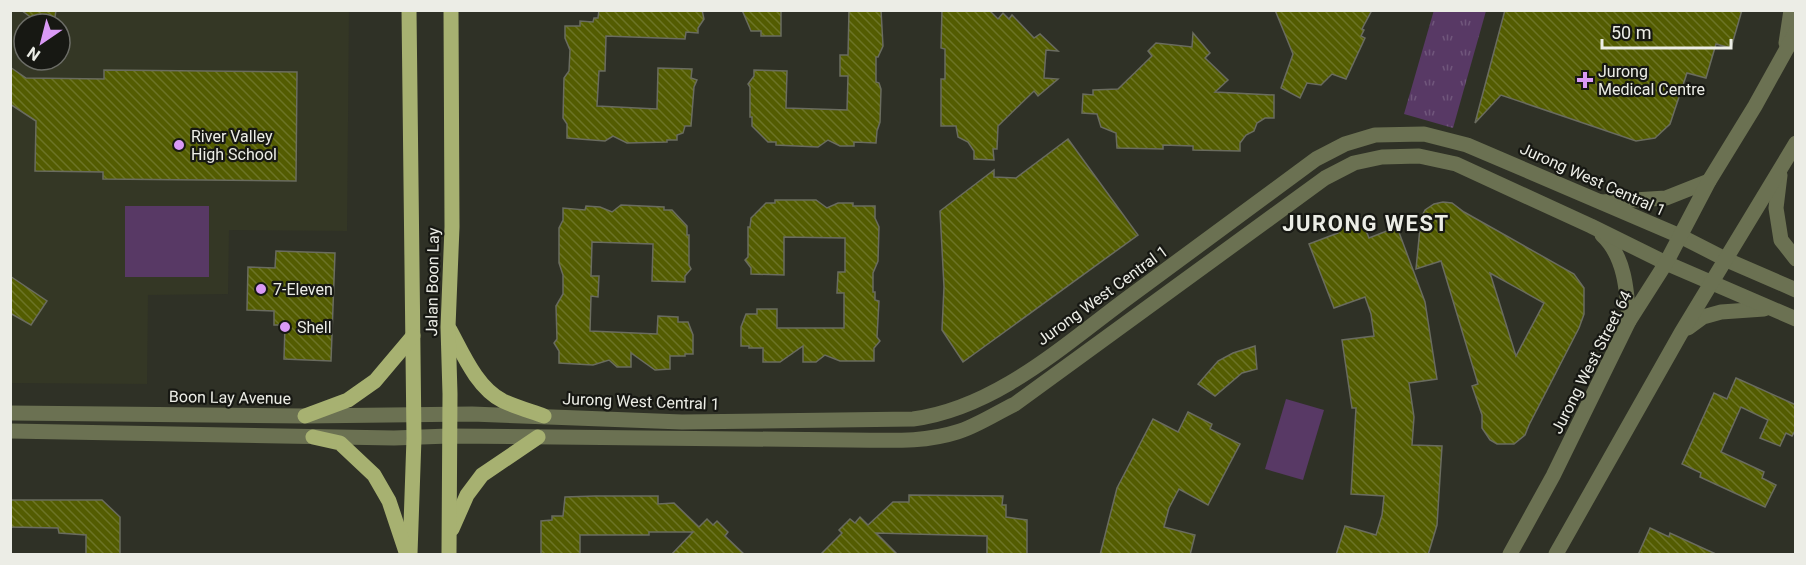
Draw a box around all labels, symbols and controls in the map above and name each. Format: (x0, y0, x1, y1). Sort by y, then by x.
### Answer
north arrow (12, 12, 72, 72)
scale bar (1602, 12, 1731, 50)
text: 50 m (1611, 22, 1651, 43)
text: N (24, 43, 44, 65)
place label: Jurong Medical Centre (1598, 62, 1705, 99)
marker: Jurong Medical Centre (1576, 71, 1594, 89)
place label: River Valley High School (191, 127, 277, 164)
marker: River Valley High School (172, 138, 186, 152)
street label: Jurong West Central 1 (1517, 139, 1669, 220)
district label: JURONG WEST (1282, 211, 1450, 236)
street label: Jalan Boon Lay (422, 227, 443, 337)
street label: Jurong West Central 1 (1033, 241, 1172, 349)
place label: 7-Eleven (273, 280, 333, 299)
marker: 7-Eleven (254, 282, 268, 296)
street label: Jurong West Street 64 (1547, 288, 1636, 437)
place label: Shell (297, 318, 332, 337)
marker: Shell (278, 320, 292, 334)
street label: Boon Lay Avenue (169, 387, 291, 408)
street label: Jurong West Central 1 (562, 389, 720, 414)

